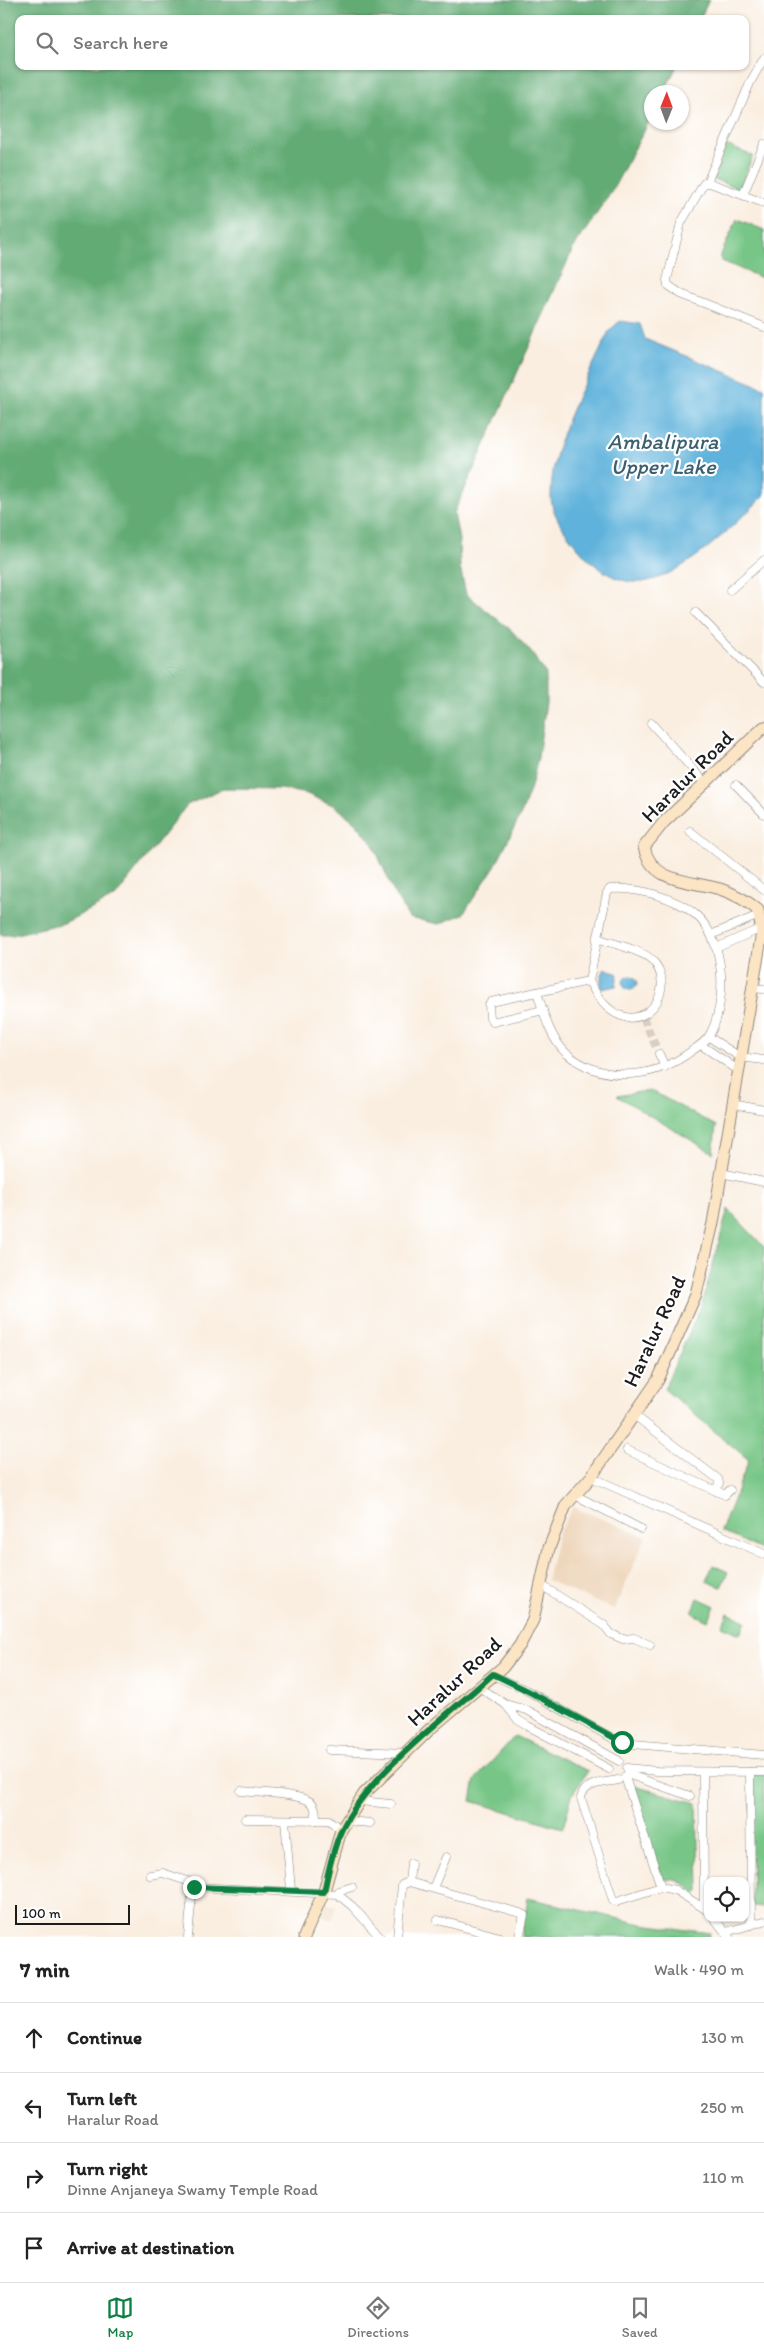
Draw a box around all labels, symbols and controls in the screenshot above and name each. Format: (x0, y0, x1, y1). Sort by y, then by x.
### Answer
search box (15, 15, 749, 70)
icon: search (33, 29, 61, 57)
text: Search here (73, 31, 168, 54)
north arrow (644, 85, 689, 130)
water label: Ambalipura Upper Lake (608, 428, 719, 480)
street label: Haralur Road (636, 724, 739, 827)
street label: Haralur Road (617, 1271, 691, 1391)
street label: Haralur Road (402, 1631, 507, 1731)
route start (611, 1731, 634, 1754)
route end (183, 1876, 206, 1899)
map controls (704, 1877, 749, 1922)
button: locate (704, 1877, 749, 1922)
scale bar (15, 1902, 130, 1925)
text: 100 m (22, 1905, 61, 1922)
text: 7 min (20, 1957, 69, 1982)
text: Walk · 490 m (654, 1960, 744, 1979)
icon: ahead (20, 2024, 48, 2052)
text: Continue (67, 2026, 142, 2049)
text: 130 m (701, 2028, 744, 2047)
text: Turn left (67, 2087, 137, 2110)
icon: left (20, 2094, 48, 2122)
text: 250 m (700, 2098, 744, 2117)
text: Haralur Road (67, 2110, 158, 2129)
text: Turn right (67, 2157, 148, 2180)
icon: right (20, 2164, 48, 2192)
text: 110 m (702, 2168, 744, 2187)
text: Dinne Anjaneya Swamy Temple Road (67, 2180, 318, 2199)
icon: arrive (20, 2234, 48, 2262)
text: Arrive at destination (67, 2236, 234, 2259)
tab: Map (106, 2294, 134, 2341)
tab: Directions (347, 2294, 409, 2341)
tab: Saved (622, 2294, 658, 2341)

